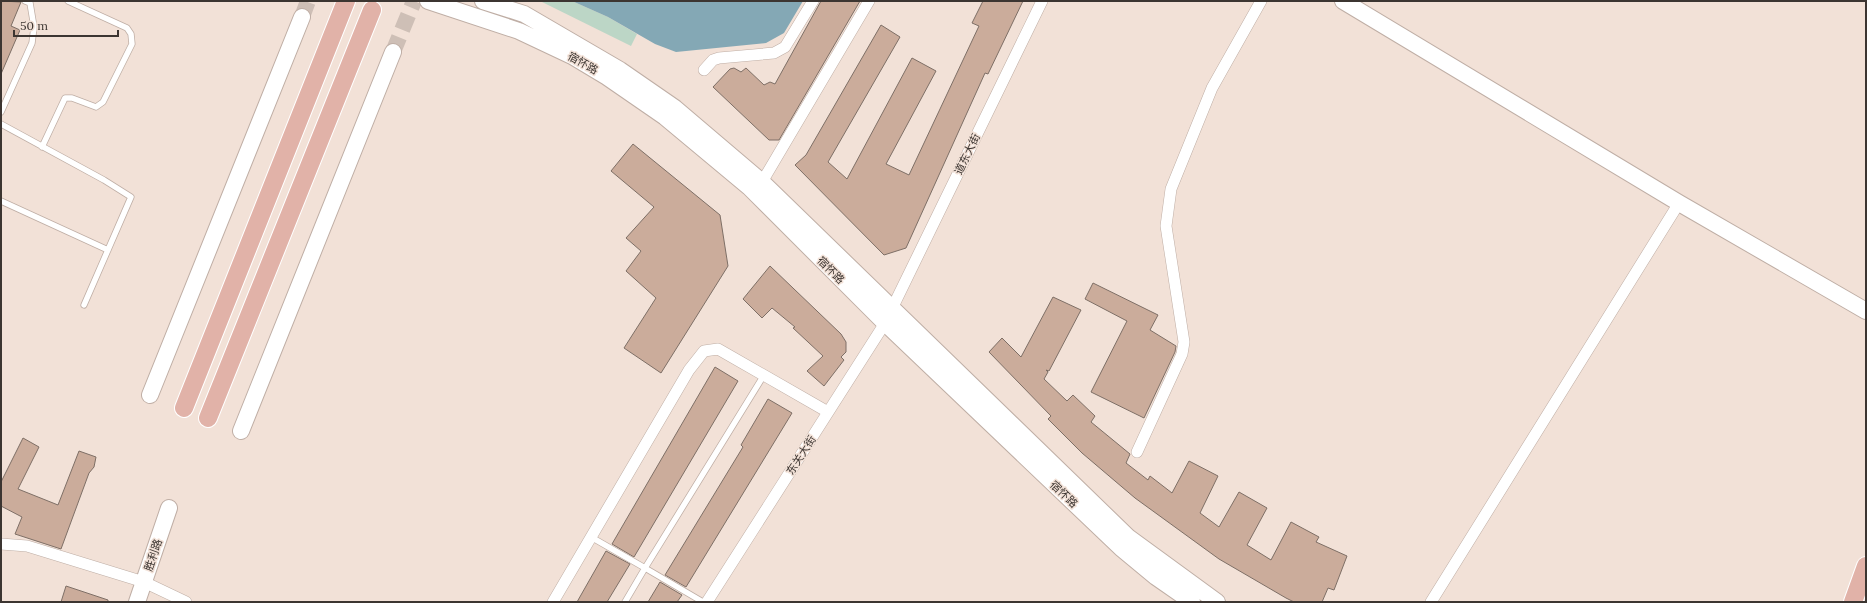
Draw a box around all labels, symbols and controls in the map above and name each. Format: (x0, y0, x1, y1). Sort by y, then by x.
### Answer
scale bar (14, 12, 118, 38)
text: 50 m (20, 18, 48, 33)
street label: 宿怀路 (565, 49, 601, 77)
street label: 道东大街 (951, 131, 983, 177)
street label: 宿怀路 (814, 253, 848, 287)
street label: 东关大街 (783, 433, 819, 477)
street label: 宿怀路 (1047, 478, 1081, 510)
street label: 胜利路 (141, 537, 165, 573)

